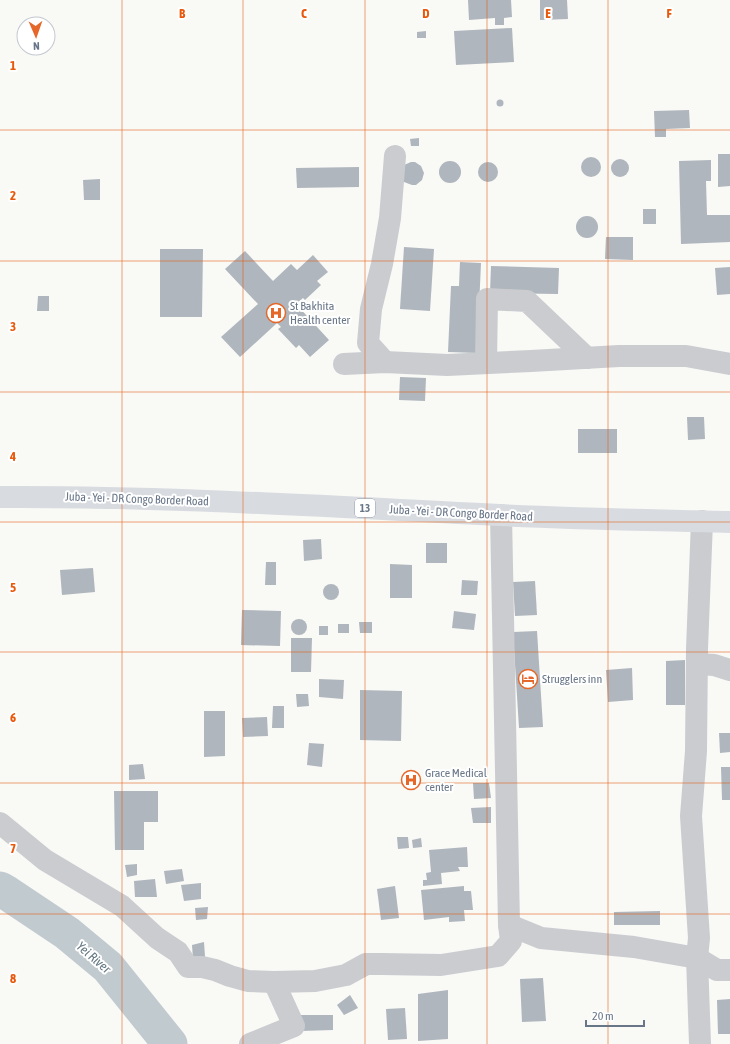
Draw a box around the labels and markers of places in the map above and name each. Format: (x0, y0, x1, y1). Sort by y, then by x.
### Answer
place label: St Bakhita Health center (290, 299, 351, 327)
hospital icon: St Bakhita Health center (265, 302, 287, 324)
hotel icon: Strugglers inn (517, 668, 539, 690)
place label: Strugglers inn (542, 672, 602, 686)
place label: Grace Medical center (425, 766, 488, 794)
hospital icon: Grace Medical center (400, 769, 422, 791)

